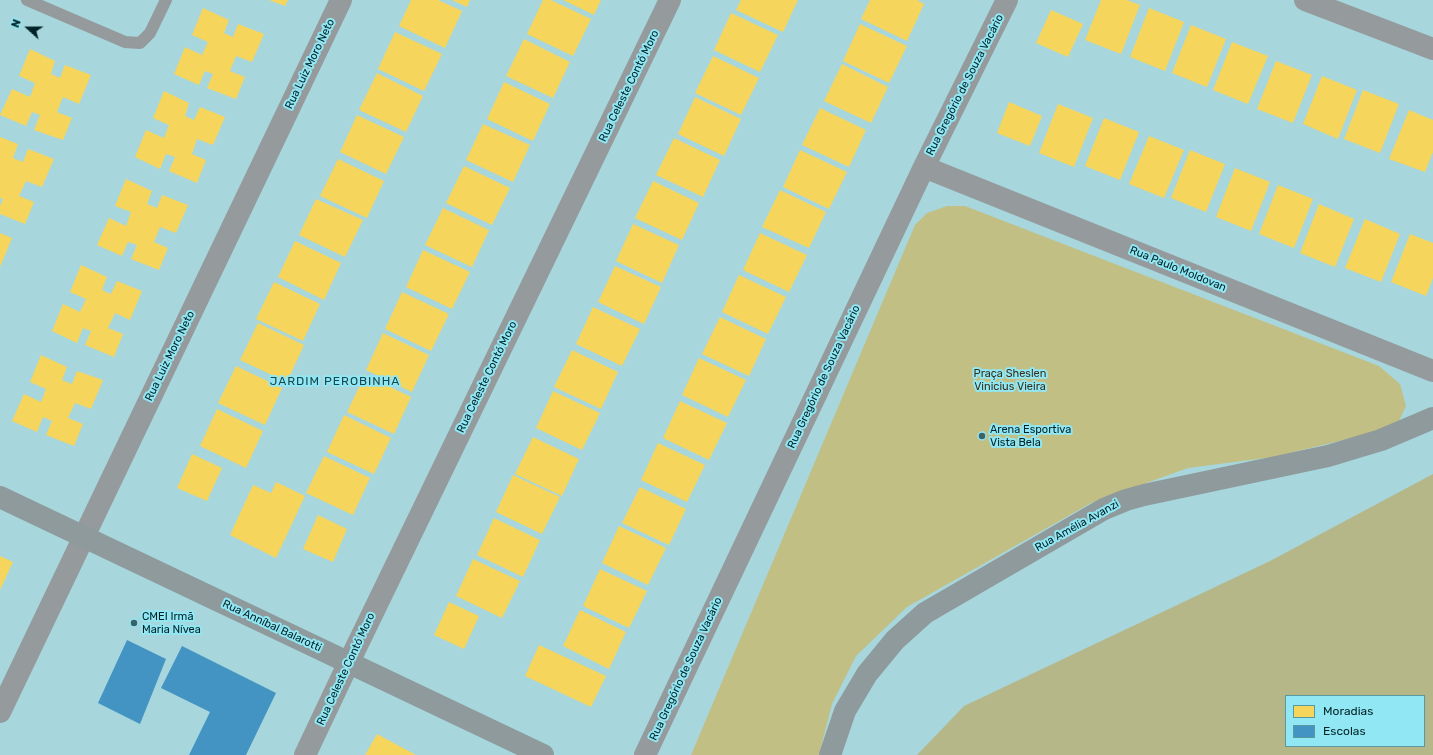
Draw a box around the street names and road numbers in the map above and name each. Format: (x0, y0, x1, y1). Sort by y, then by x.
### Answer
street label: Rua Gregório de Souza Vacário (924, 12, 1006, 158)
street label: Rua Luiz Moro Neto (282, 17, 338, 111)
street label: Rua Celeste Contó Moro (596, 28, 662, 144)
street label: Rua Paulo Moldovan (1128, 244, 1228, 294)
street label: Rua Gregório de Souza Vacário (785, 303, 863, 451)
street label: Rua Luiz Moro Neto (142, 309, 198, 403)
street label: Rua Celeste Contó Moro (454, 319, 520, 435)
street label: Rua Amélia Avanzi (1033, 497, 1121, 555)
street label: Rua Gregório de Souza Vacário (647, 595, 725, 743)
street label: Rua Anníbal Balarotti (220, 597, 324, 655)
street label: Rua Celeste Contó Moro (314, 611, 378, 727)

